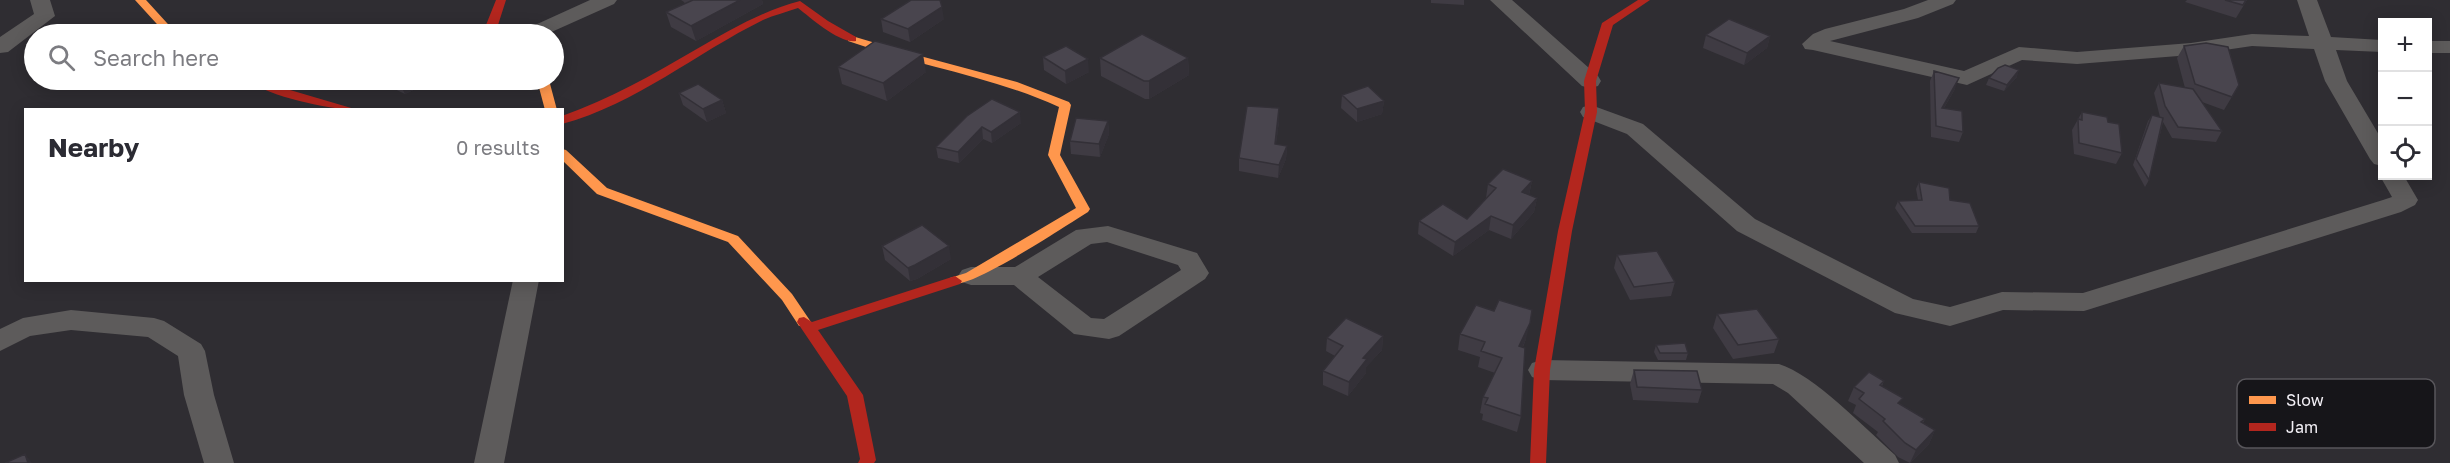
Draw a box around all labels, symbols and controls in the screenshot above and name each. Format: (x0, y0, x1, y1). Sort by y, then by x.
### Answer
map controls (2378, 18, 2432, 180)
button: + (2378, 18, 2432, 72)
search box (24, 24, 564, 90)
icon: search (45, 41, 78, 74)
text: Search here (93, 44, 219, 71)
button: − (2378, 72, 2432, 126)
button: locate (2378, 126, 2432, 180)
text: Nearby (48, 132, 139, 163)
text: 0 results (456, 135, 540, 159)
legend (2237, 379, 2435, 448)
text: Slow (2286, 390, 2324, 410)
text: Jam (2286, 417, 2318, 437)

